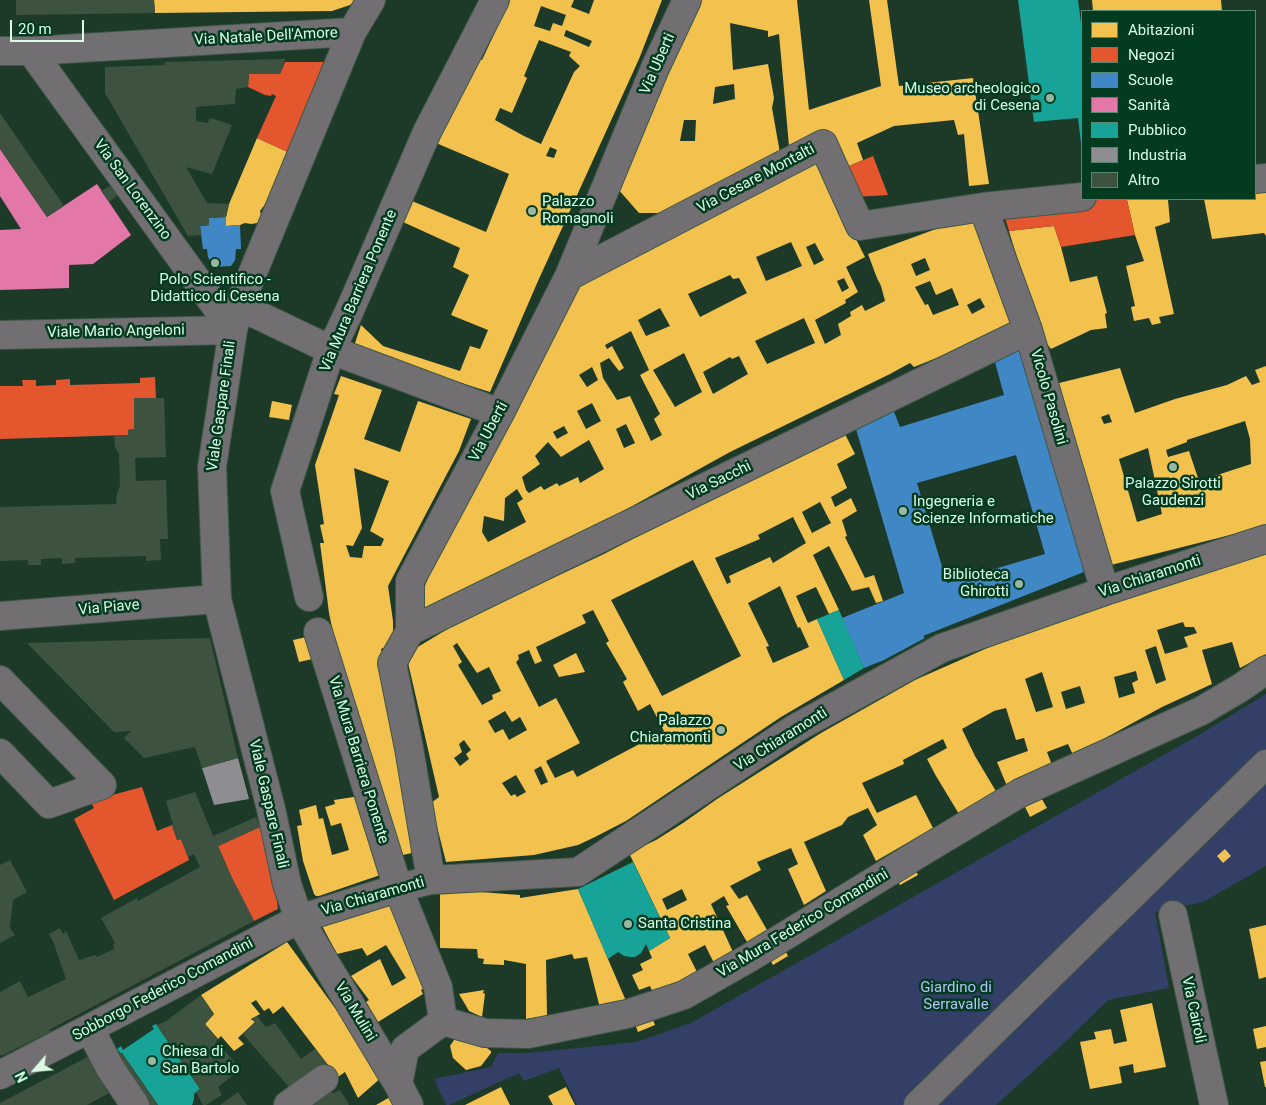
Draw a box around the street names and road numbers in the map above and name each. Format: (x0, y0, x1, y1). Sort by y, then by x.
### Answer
street label: Via Natale Dell'Amore (194, 24, 338, 50)
street label: Via Uberti (637, 31, 679, 97)
street label: Via San Lorenzino (89, 136, 175, 244)
street label: Via Cesare Montalti (694, 140, 818, 218)
street label: Via Mura Barriera Ponente (317, 207, 401, 375)
street label: Viale Mario Angeloni (47, 322, 185, 342)
street label: Viale Gaspare Finali (204, 340, 240, 472)
street label: Vicolo Pasolini (1026, 347, 1070, 447)
street label: Via Uberti (466, 399, 512, 465)
street label: Via Sacchi (684, 458, 754, 504)
street label: Via Chiaramonti (1097, 552, 1203, 602)
street label: Via Piave (78, 596, 140, 620)
street label: Via Mura Barriera Ponente (324, 674, 392, 846)
street label: Via Chiaramonti (731, 704, 831, 776)
street label: Viale Gaspare Finali (244, 738, 292, 870)
street label: Via Mura Federico Comandini (714, 866, 892, 982)
street label: Via Chiaramonti (319, 874, 427, 920)
street label: Sobborgo Federico Comandini (70, 935, 256, 1045)
street label: Via Cairoli (1177, 975, 1209, 1045)
street label: Via Mulini (330, 979, 380, 1045)

